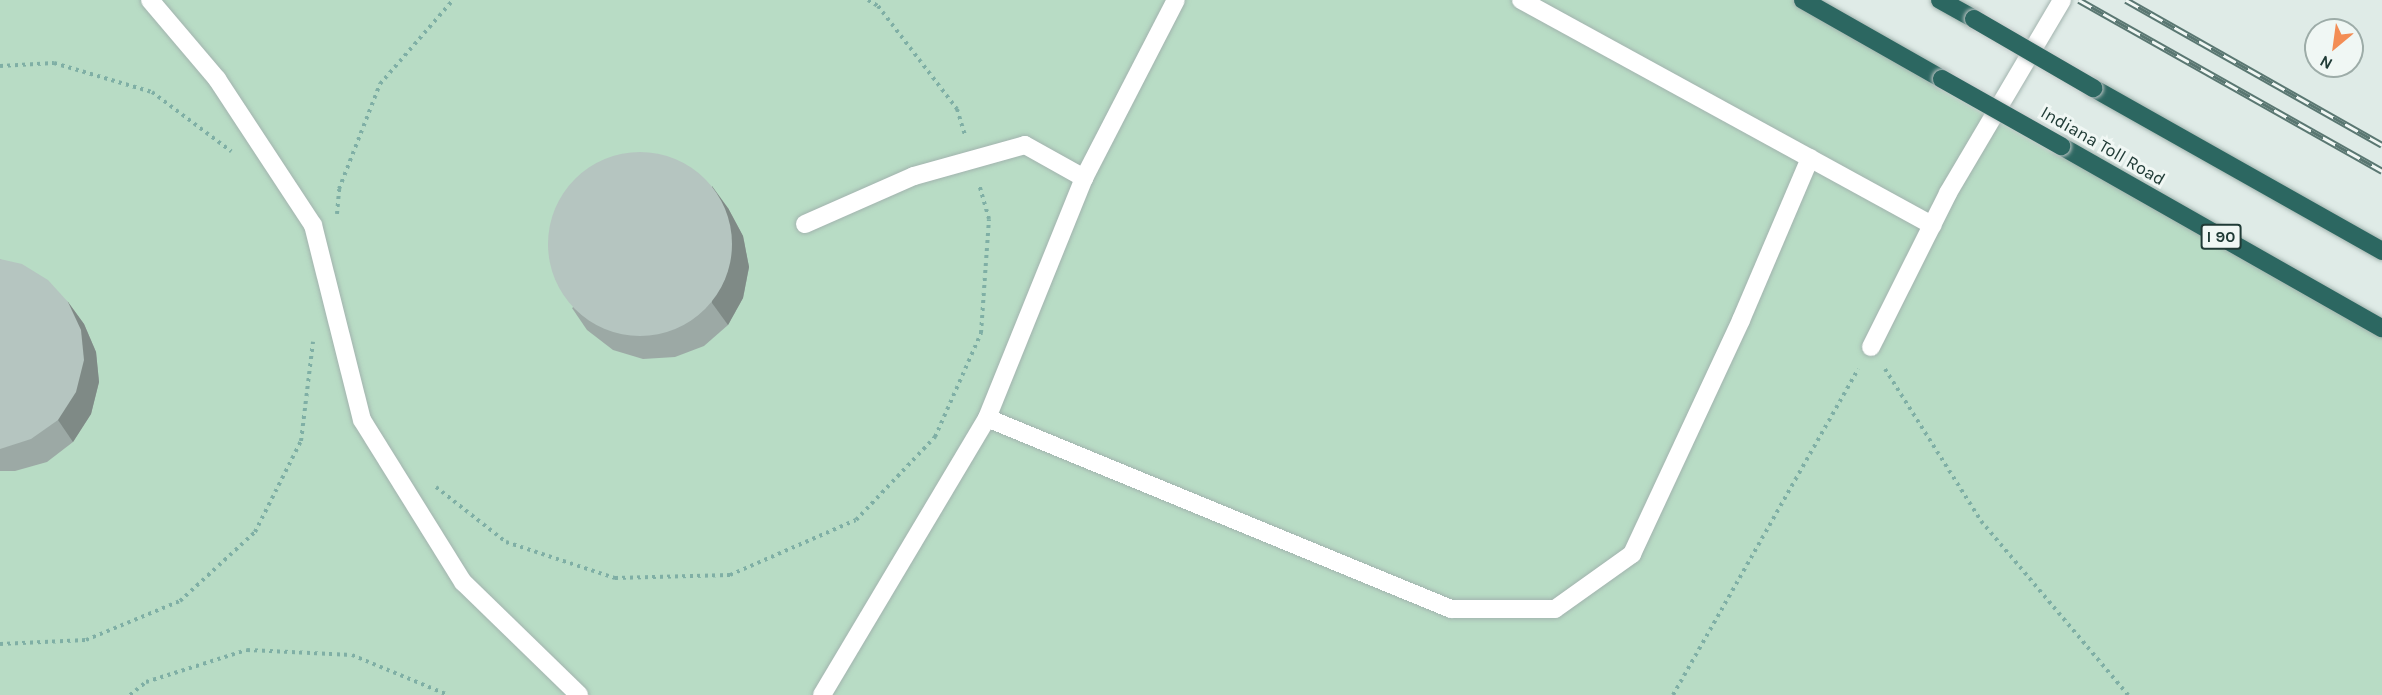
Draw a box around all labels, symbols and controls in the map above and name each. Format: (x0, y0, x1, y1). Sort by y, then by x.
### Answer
north arrow (2304, 18, 2364, 78)
text: N (2316, 51, 2336, 74)
street label: Indiana Toll Road (2037, 102, 2169, 190)
road number: I 90 (2200, 224, 2242, 250)

